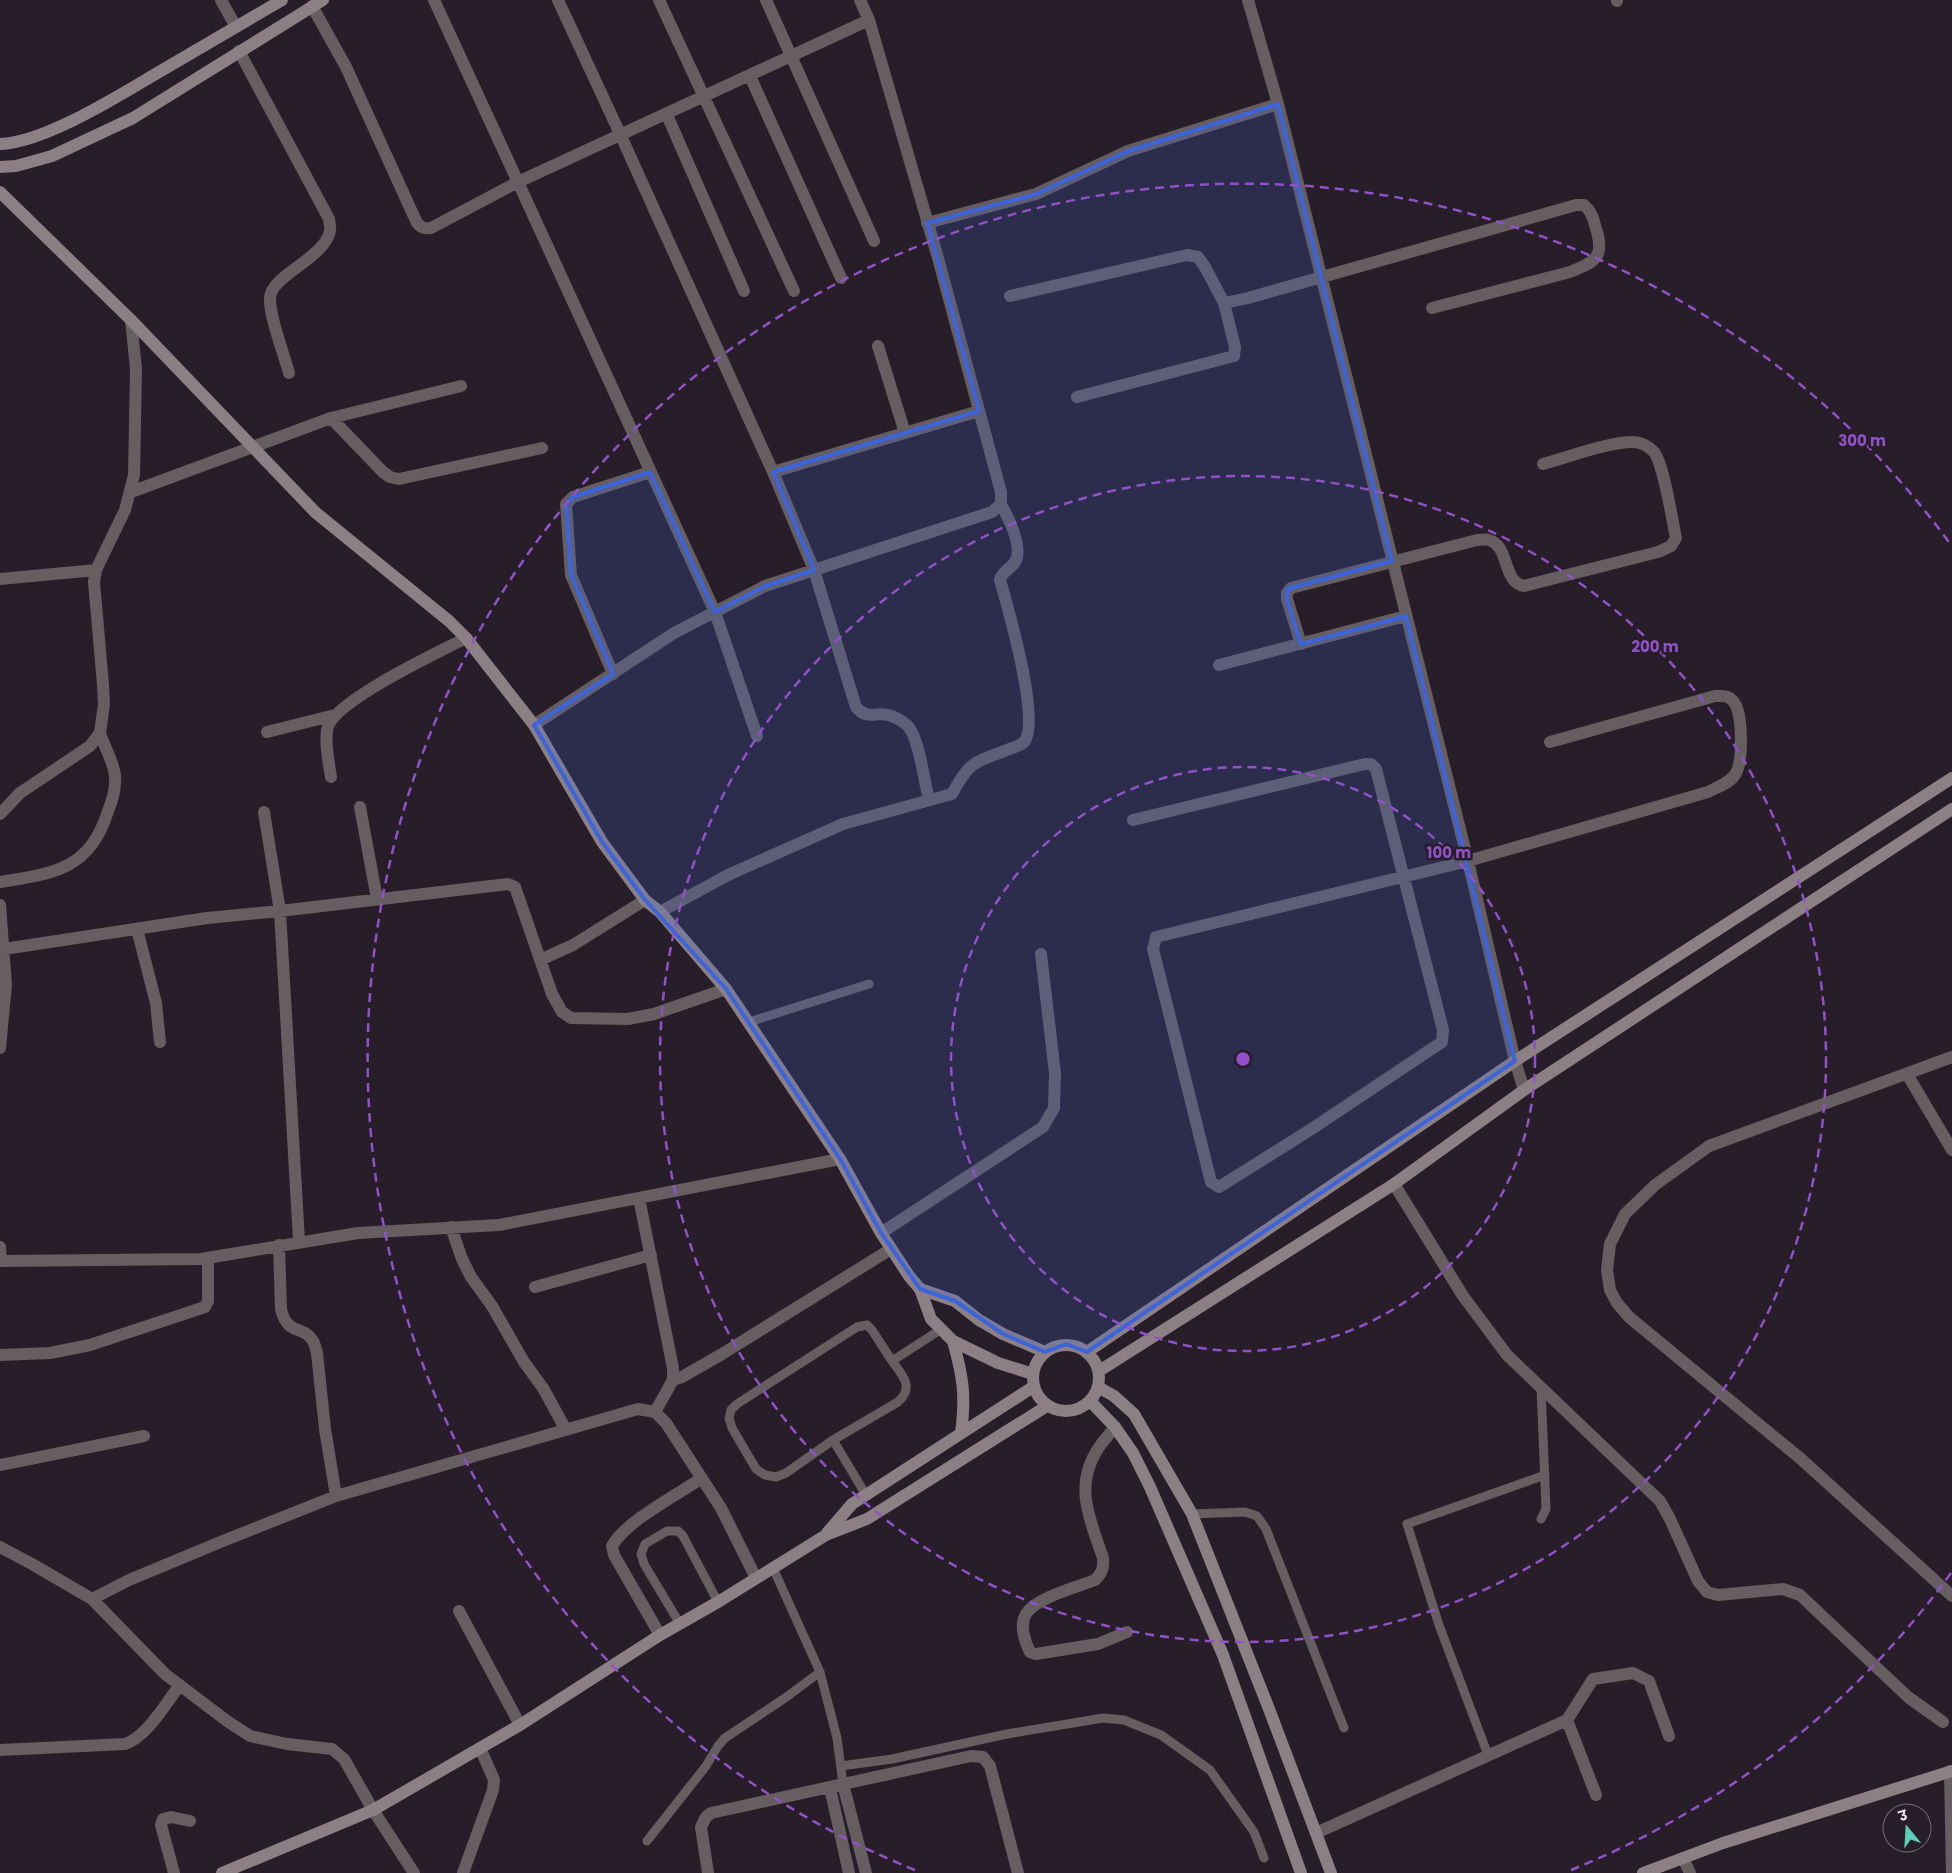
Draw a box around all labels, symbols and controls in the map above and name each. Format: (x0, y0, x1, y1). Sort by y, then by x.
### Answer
text: 300 m (1838, 430, 1886, 451)
text: 200 m (1631, 636, 1679, 657)
text: 100 m (1427, 842, 1471, 863)
centre of rings (1234, 1050, 1252, 1068)
north arrow (1882, 1803, 1932, 1853)
text: उ (1895, 1805, 1911, 1827)

